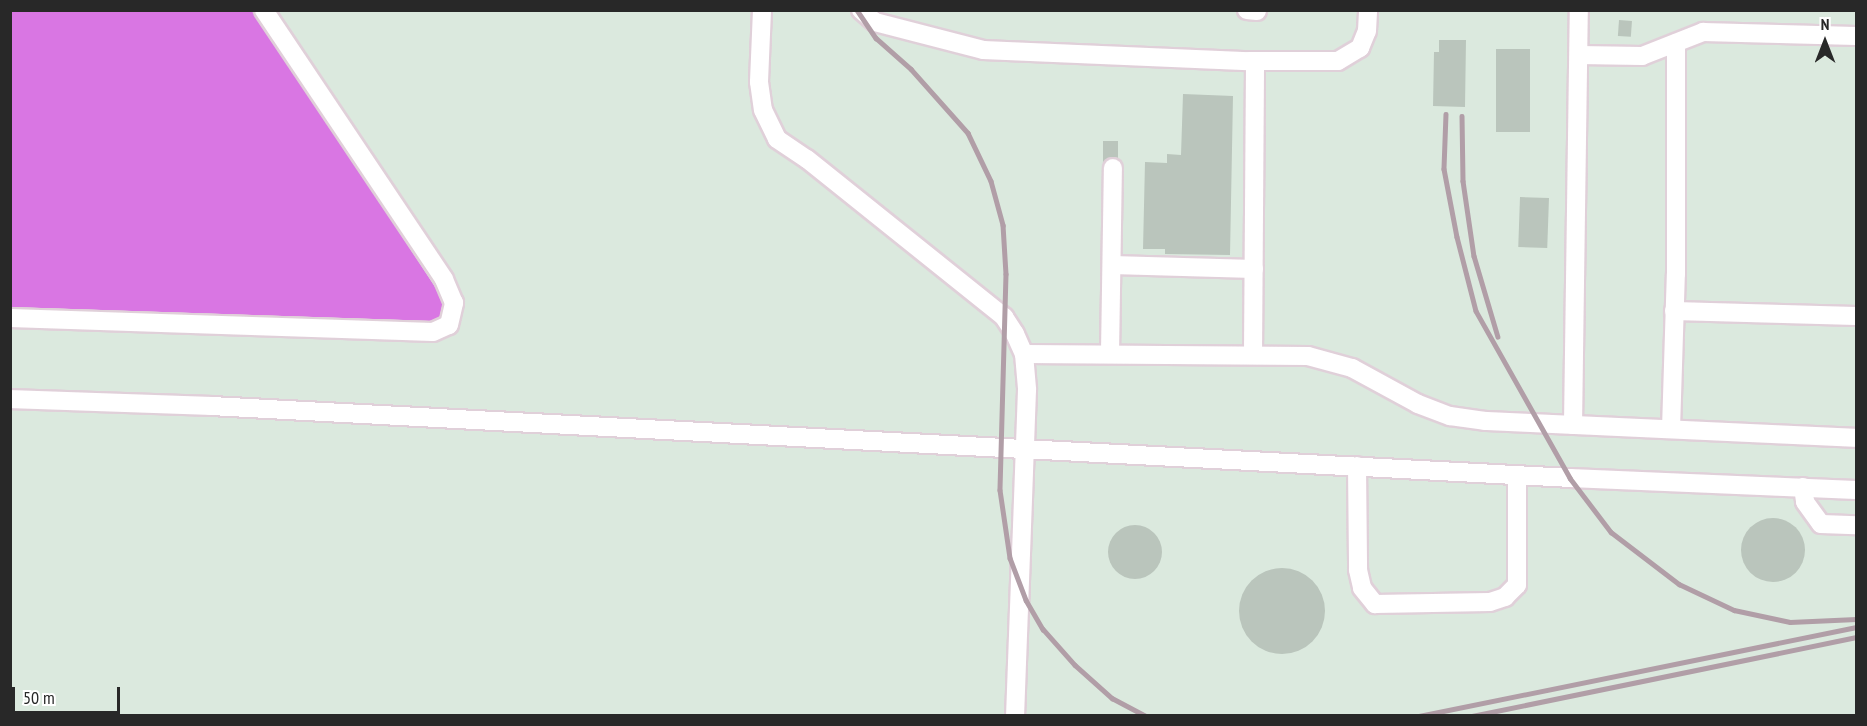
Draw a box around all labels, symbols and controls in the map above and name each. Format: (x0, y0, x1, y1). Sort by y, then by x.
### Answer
north arrow (1795, 12, 1855, 72)
text: N (1821, 14, 1829, 34)
scale bar (15, 675, 123, 713)
text: 50 m (23, 686, 55, 709)

